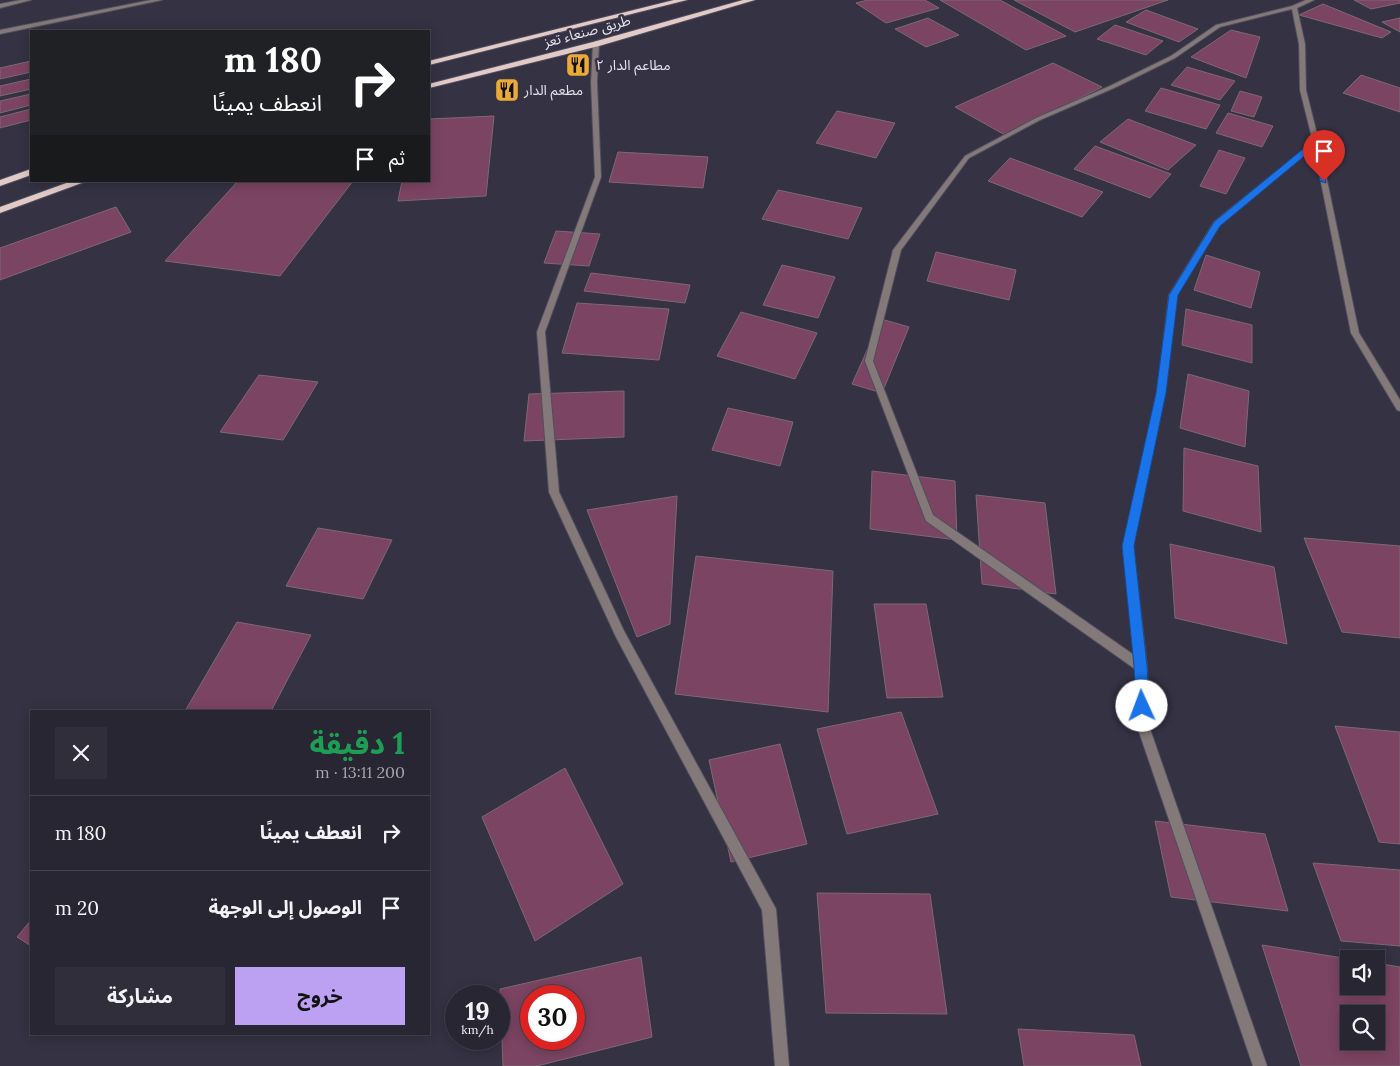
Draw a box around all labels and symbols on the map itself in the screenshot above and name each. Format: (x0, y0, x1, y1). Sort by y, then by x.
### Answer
street label: طريق صنعاء تعز (541, 11, 633, 52)
restaurant icon: مطاعم الدار ٢ (565, 52, 591, 78)
place label: مطاعم الدار ٢ (596, 56, 671, 76)
restaurant icon: مطعم الدار (494, 77, 520, 103)
place label: مطعم الدار (523, 81, 583, 101)
pin (1303, 130, 1345, 181)
position arrow (1115, 679, 1167, 731)
speed limit sign: 30 (520, 985, 585, 1050)

